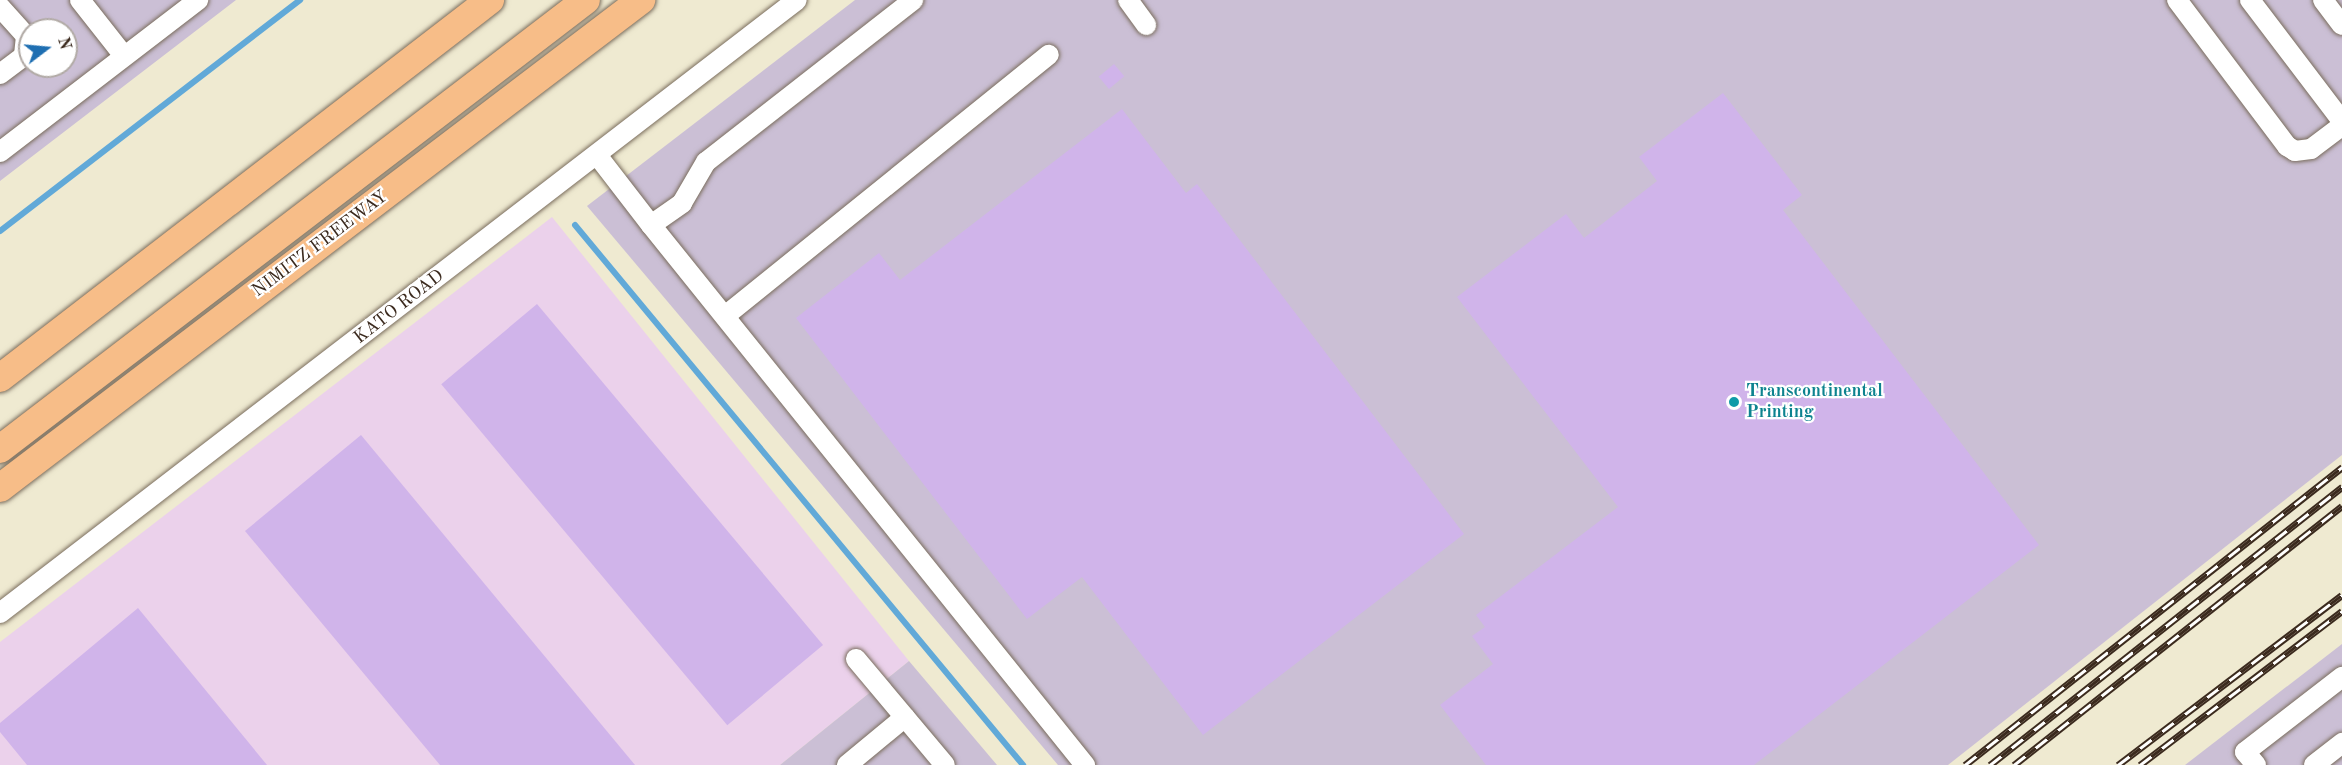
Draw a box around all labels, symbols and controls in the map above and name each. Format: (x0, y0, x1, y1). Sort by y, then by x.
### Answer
north arrow (18, 18, 78, 78)
text: N (54, 35, 73, 52)
street label: NIMITZ FREEWAY (248, 186, 392, 302)
street label: KATO ROAD (350, 265, 448, 349)
place label: Transcontinental Printing (1746, 381, 1883, 424)
marker: Transcontinental Printing (1727, 395, 1741, 409)

